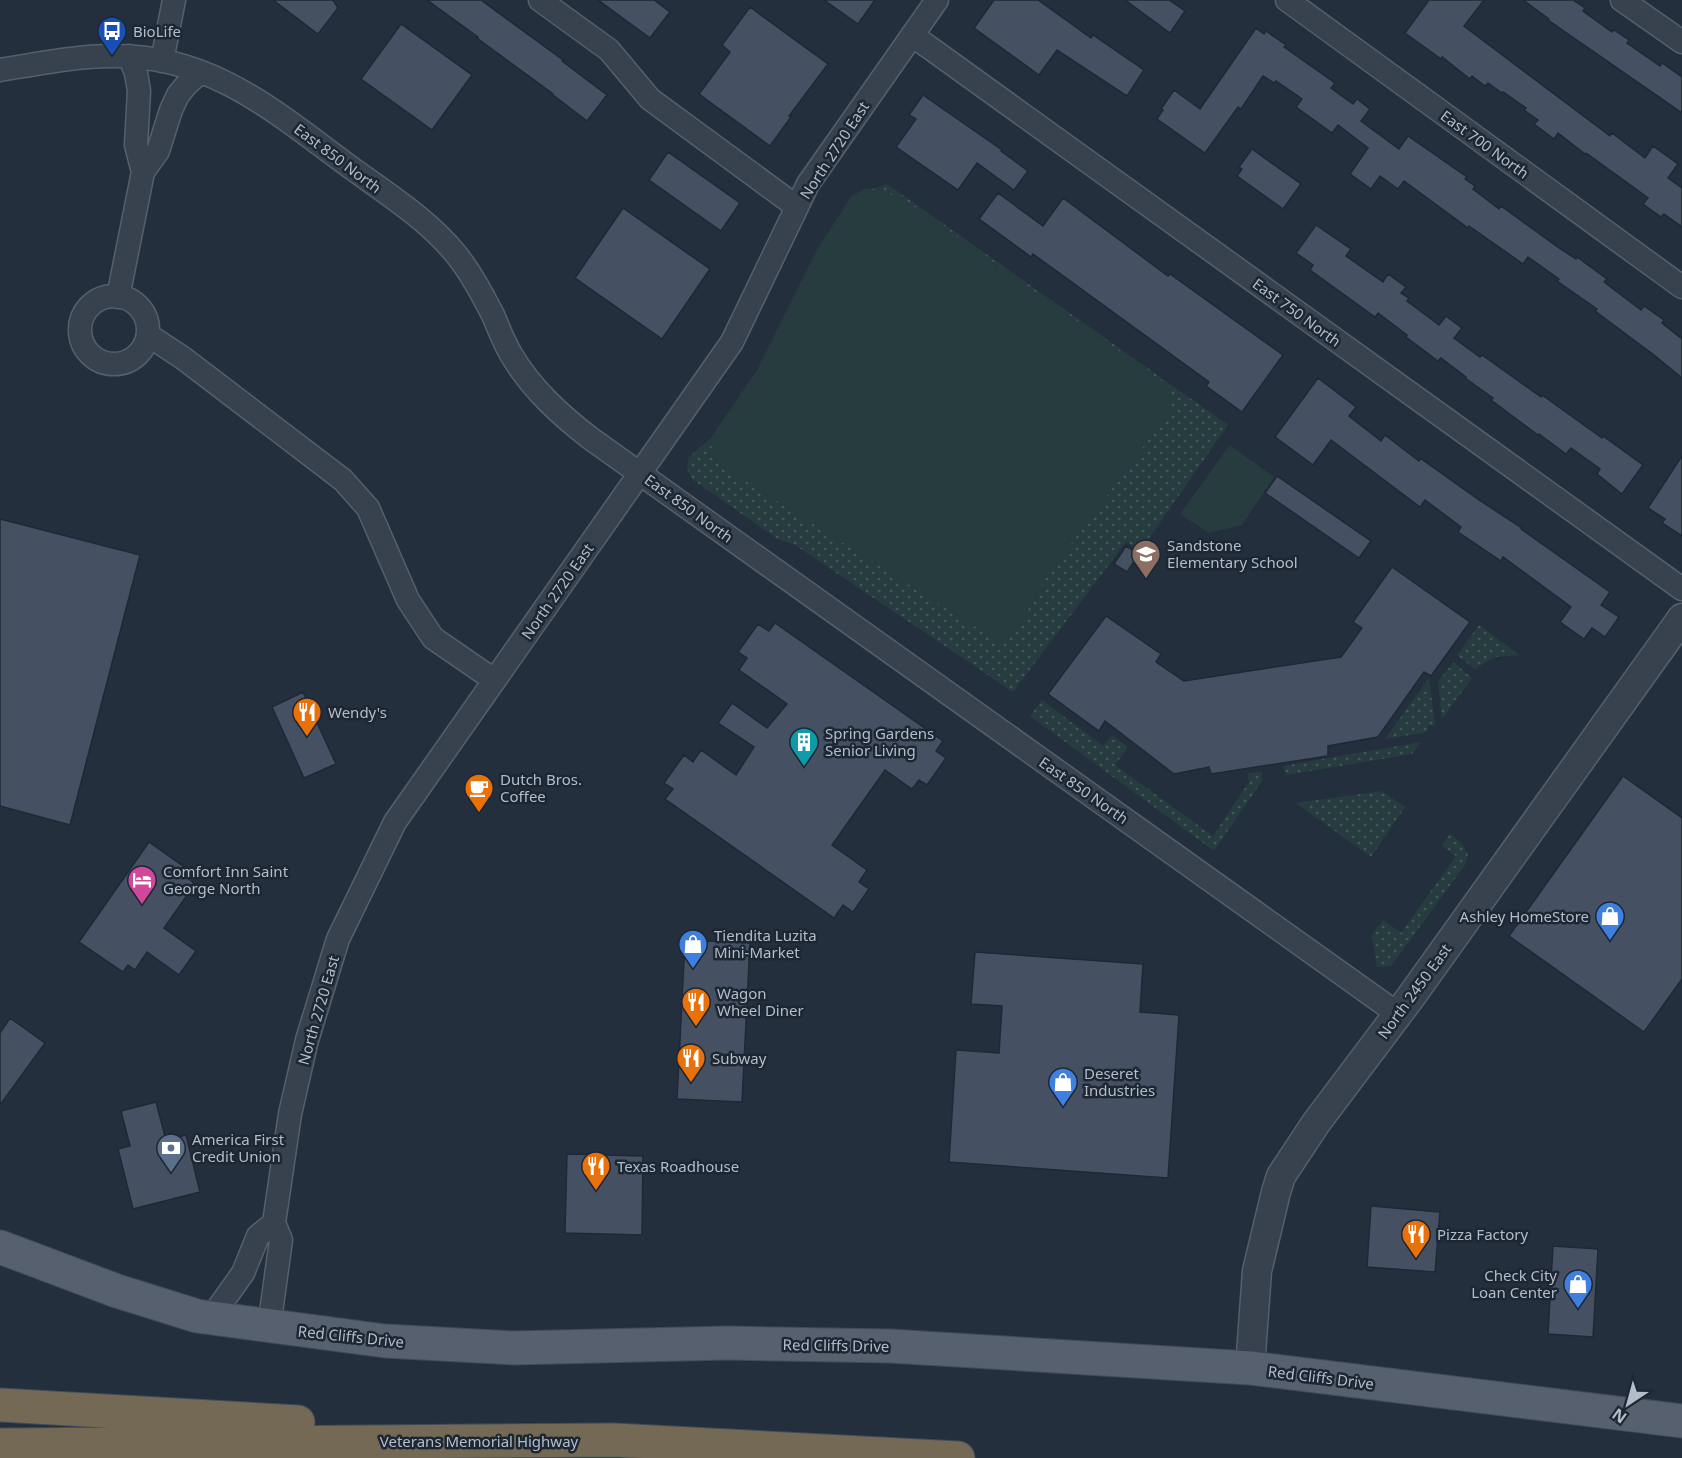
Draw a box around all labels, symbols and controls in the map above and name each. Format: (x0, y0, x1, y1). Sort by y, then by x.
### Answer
bus stop icon: BioLife (96, 15, 128, 57)
place label: BioLife (133, 21, 181, 41)
street label: North 2720 East (795, 97, 873, 203)
street label: East 700 North (1437, 105, 1533, 183)
street label: East 850 North (290, 119, 386, 197)
street label: East 750 North (1249, 273, 1345, 351)
street label: East 850 North (641, 469, 737, 547)
place label: Sandstone Elementary School (1167, 535, 1298, 572)
school or university icon: Sandstone Elementary School (1130, 538, 1162, 580)
street label: North 2720 East (516, 539, 598, 643)
restaurant icon: Wendy's (291, 696, 323, 738)
place label: Wendy's (328, 702, 387, 722)
place label: Spring Gardens Senior Living (825, 723, 934, 760)
building icon: Spring Gardens Senior Living (788, 726, 820, 768)
street label: East 850 North (1036, 752, 1132, 828)
place label: Dutch Bros. Coffee (500, 769, 582, 806)
cafe icon: Dutch Bros. Coffee (463, 772, 495, 814)
place label: Comfort Inn Saint George North (163, 861, 289, 898)
hotel icon: Comfort Inn Saint George North (126, 864, 158, 906)
shop icon: Ashley HomeStore (1594, 900, 1626, 942)
place label: Ashley HomeStore (1460, 906, 1589, 926)
place label: Tiendita Luzita Mini-Market (714, 925, 817, 962)
shop icon: Tiendita Luzita Mini-Market (677, 928, 709, 970)
street label: North 2450 East (1373, 939, 1456, 1043)
street label: North 2720 East (293, 952, 343, 1067)
place label: Wagon Wheel Diner (717, 983, 804, 1020)
restaurant icon: Wagon Wheel Diner (680, 986, 712, 1028)
restaurant icon: Subway (675, 1042, 707, 1084)
place label: Subway (712, 1048, 767, 1068)
place label: Deseret Industries (1084, 1063, 1155, 1100)
shop icon: Deseret Industries (1047, 1066, 1079, 1108)
place label: America First Credit Union (192, 1129, 285, 1166)
bank icon: America First Credit Union (155, 1132, 187, 1174)
restaurant icon: Texas Roadhouse (580, 1150, 612, 1192)
place label: Texas Roadhouse (617, 1156, 739, 1176)
restaurant icon: Pizza Factory (1400, 1218, 1432, 1260)
place label: Pizza Factory (1437, 1224, 1528, 1244)
place label: Check City Loan Center (1471, 1265, 1557, 1302)
shop icon: Check City Loan Center (1562, 1268, 1594, 1310)
street label: Red Cliffs Drive (297, 1320, 405, 1352)
street label: Red Cliffs Drive (783, 1334, 889, 1356)
street label: Red Cliffs Drive (1267, 1361, 1375, 1393)
north arrow (1598, 1374, 1658, 1434)
text: N (1607, 1403, 1631, 1429)
street label: Veterans Memorial Highway (380, 1431, 579, 1451)

